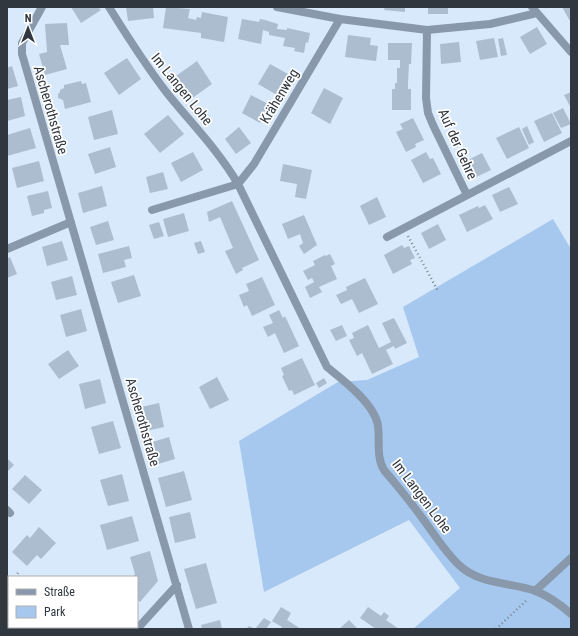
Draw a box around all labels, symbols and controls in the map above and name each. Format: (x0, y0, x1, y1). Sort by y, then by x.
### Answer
north arrow (8, 8, 48, 48)
text: N (25, 12, 32, 25)
street label: Im Langen Lohe (148, 50, 216, 129)
street label: Ascherothstraße (31, 64, 71, 157)
street label: Krähenweg (256, 66, 302, 126)
street label: Auf der Gehre (435, 106, 481, 182)
street label: Ascherothstraße (123, 376, 163, 469)
street label: Im Langen Lohe (389, 456, 455, 536)
legend (8, 576, 138, 628)
text: Straße (44, 585, 75, 599)
text: Park (44, 605, 66, 619)

